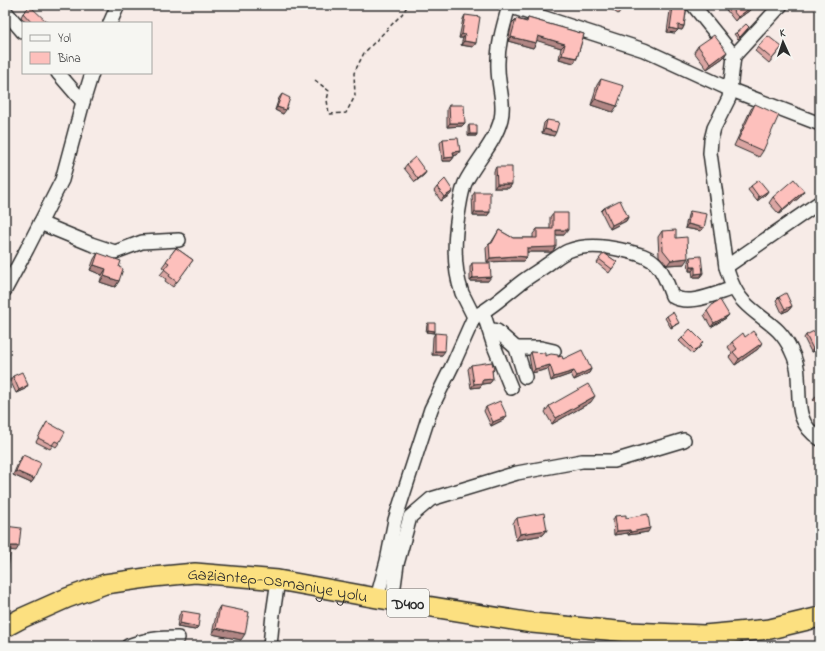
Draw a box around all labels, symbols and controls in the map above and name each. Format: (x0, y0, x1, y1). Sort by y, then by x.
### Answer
legend (22, 22, 152, 74)
north arrow (763, 22, 803, 62)
text: K (779, 25, 786, 41)
text: Yol (58, 30, 71, 48)
text: Bina (57, 50, 81, 68)
street label: Gaziantep-Osmaniye yolu (186, 562, 370, 610)
road number: D400 (387, 589, 429, 617)

